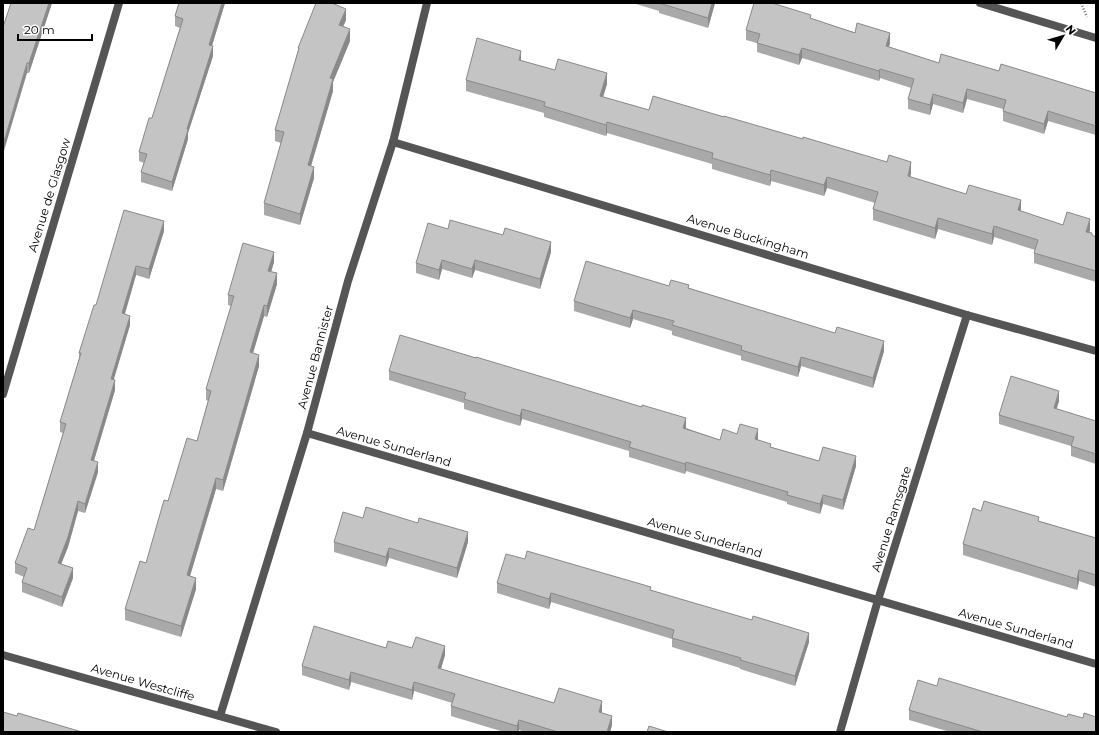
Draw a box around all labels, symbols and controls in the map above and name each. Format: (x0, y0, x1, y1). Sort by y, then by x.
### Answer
scale bar (18, 16, 92, 42)
north arrow (1043, 16, 1083, 56)
text: 20 m (24, 22, 55, 37)
text: N (1063, 22, 1079, 38)
street label: Avenue de Glasgow (25, 136, 74, 254)
street label: Avenue Buckingham (685, 210, 811, 262)
street label: Avenue Bannister (294, 303, 336, 410)
street label: Avenue Sunderland (335, 422, 453, 470)
street label: Avenue Ramsgate (868, 464, 914, 574)
street label: Avenue Sunderland (646, 513, 764, 561)
street label: Avenue Sunderland (957, 604, 1075, 652)
street label: Avenue Westcliffe (89, 660, 197, 704)

